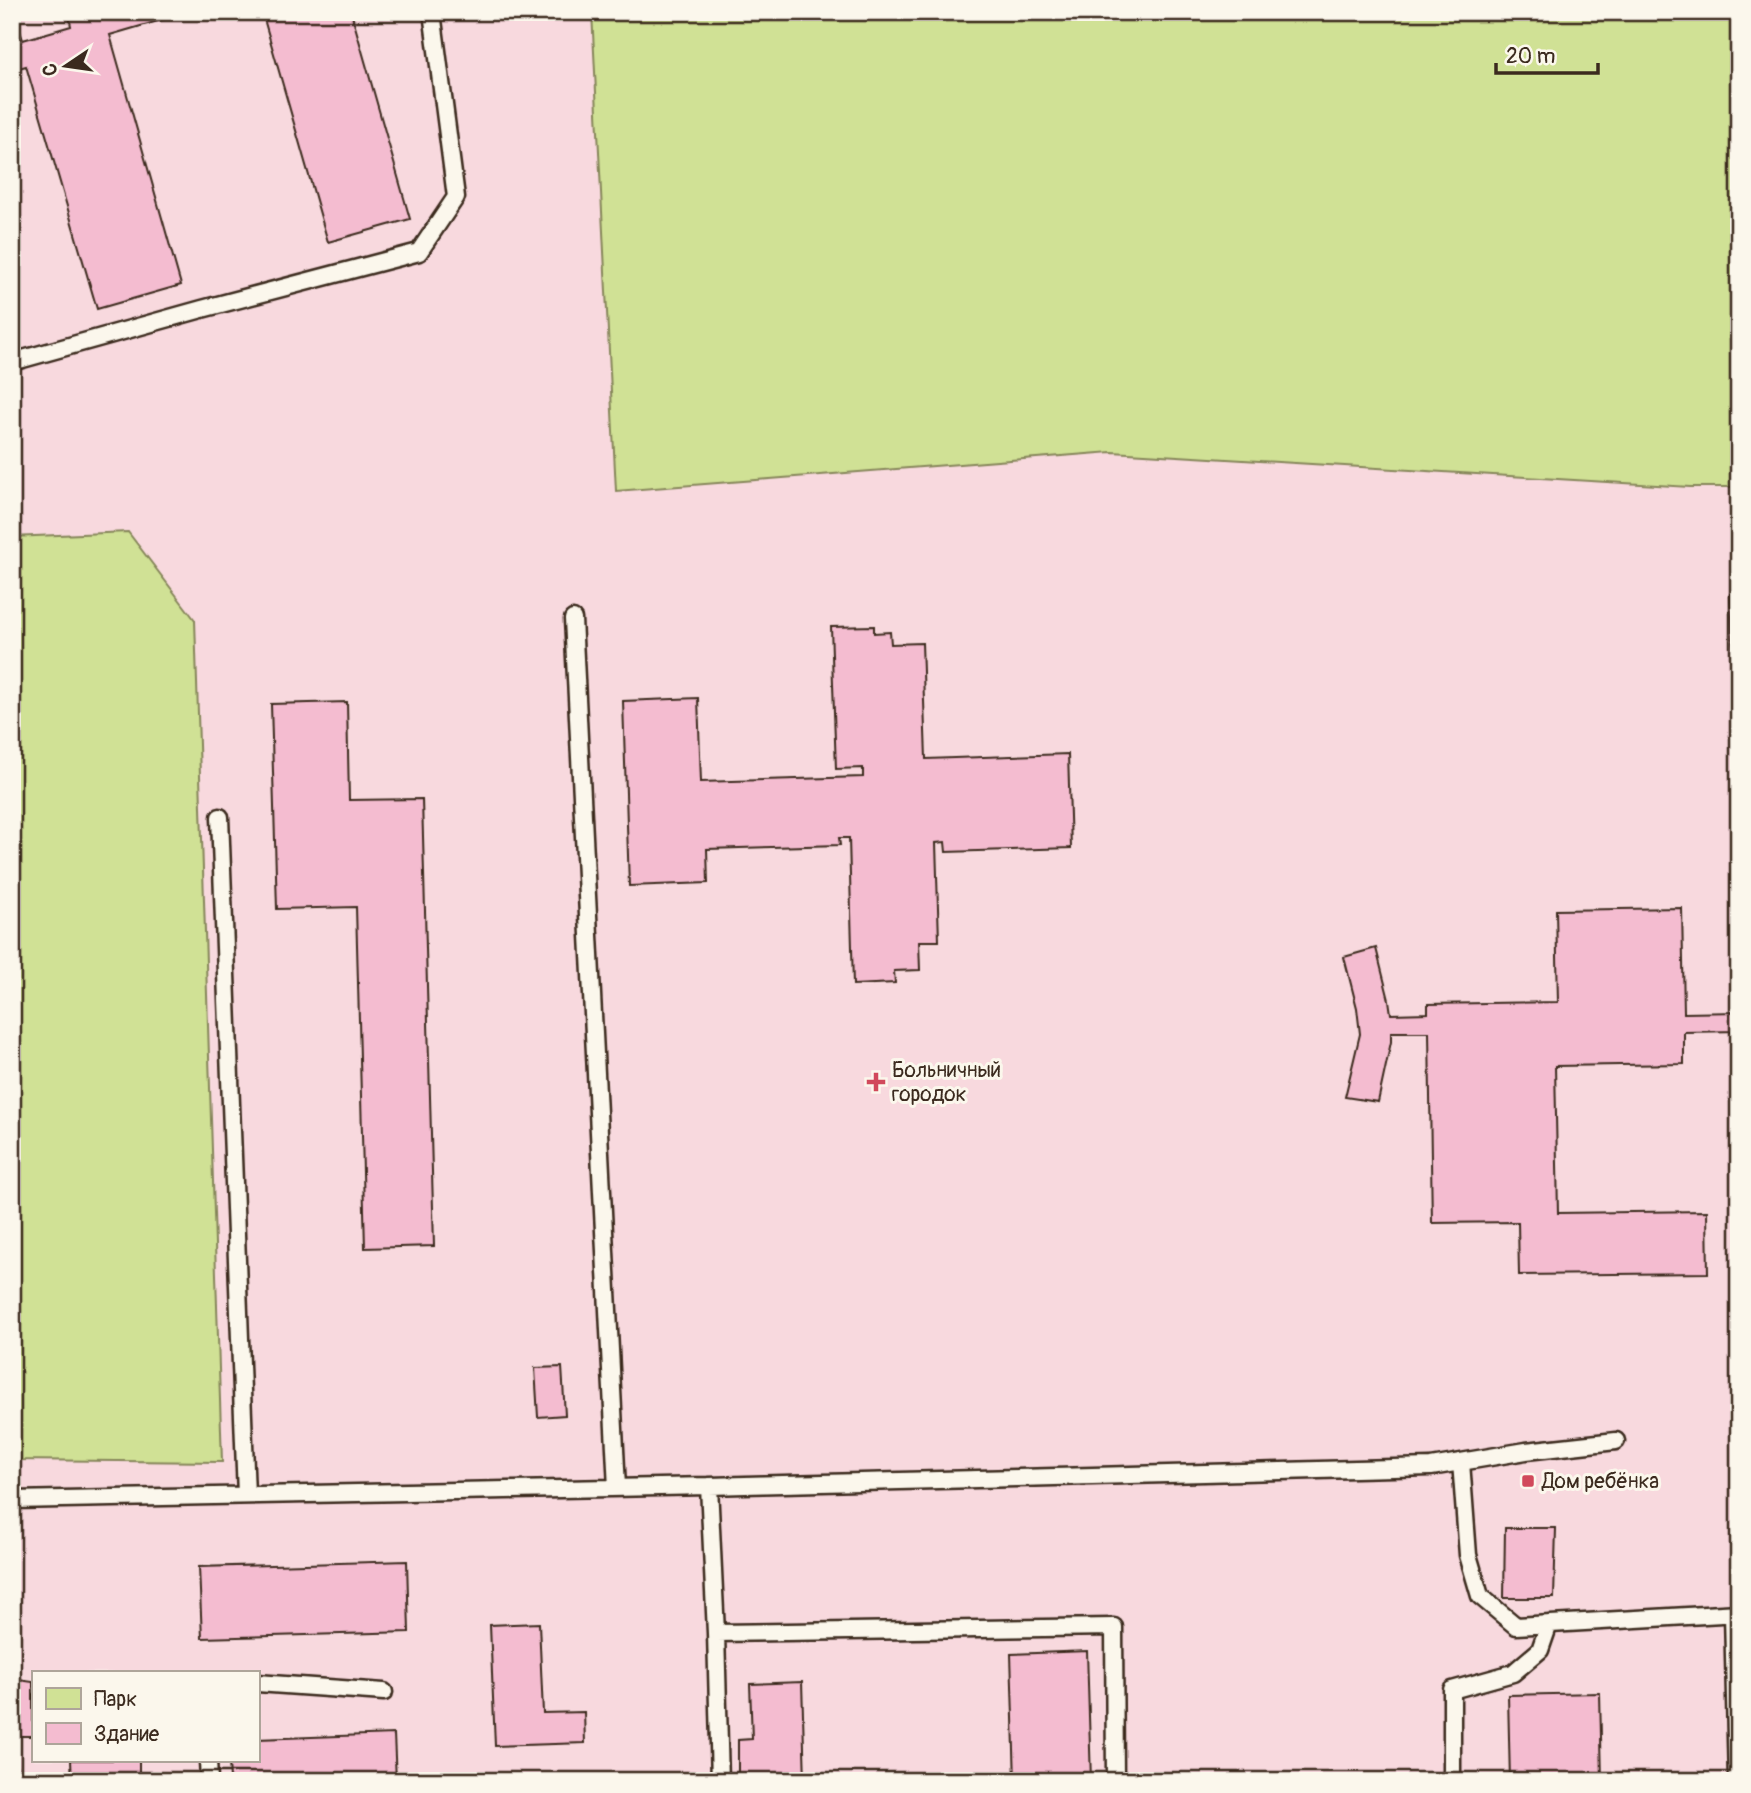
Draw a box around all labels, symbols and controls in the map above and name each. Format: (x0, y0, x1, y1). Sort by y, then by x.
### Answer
north arrow (32, 32, 102, 102)
scale bar (1496, 32, 1597, 76)
text: 20 m (1506, 43, 1555, 70)
text: С (37, 61, 63, 78)
place label: Больничный городок (892, 1057, 1001, 1108)
marker: Больничный городок (866, 1072, 886, 1092)
place label: Дом ребёнка (1541, 1468, 1659, 1495)
marker: Дом ребёнка (1520, 1473, 1536, 1489)
legend (32, 1671, 259, 1762)
text: Парк (94, 1686, 137, 1713)
text: Здание (94, 1721, 160, 1748)

